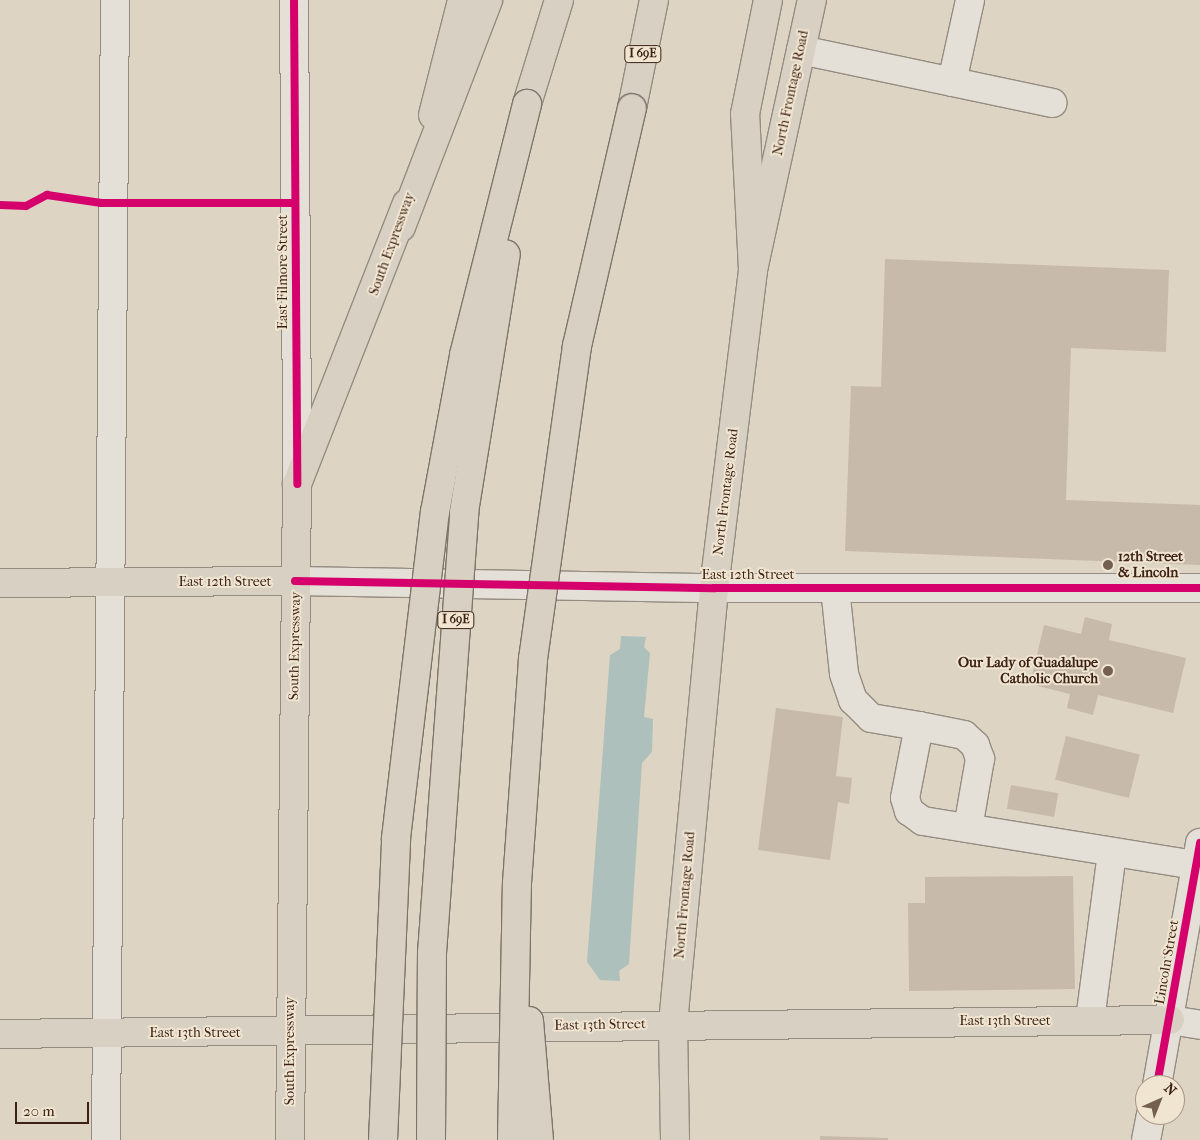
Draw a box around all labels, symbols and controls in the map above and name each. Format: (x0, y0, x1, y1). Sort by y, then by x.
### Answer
street label: North Frontage Road (770, 29, 812, 157)
road number: I 69E (624, 44, 662, 64)
street label: South Expressway (366, 190, 418, 298)
street label: East Filmore Street (275, 214, 291, 330)
street label: North Frontage Road (710, 428, 742, 556)
place label: 12th Street & Lincoln (1118, 549, 1183, 582)
marker: 12th Street & Lincoln (1102, 559, 1114, 571)
street label: East 12th Street (701, 567, 795, 583)
street label: East 12th Street (178, 574, 272, 590)
street label: South Expressway (286, 592, 304, 700)
road number: I 69E (437, 610, 475, 630)
place label: Our Lady of Guadalupe Catholic Church (958, 655, 1098, 688)
marker: Our Lady of Guadalupe Catholic Church (1102, 665, 1114, 677)
street label: North Frontage Road (671, 831, 699, 959)
street label: Lincoln Street (1151, 918, 1183, 1006)
street label: South Expressway (282, 997, 298, 1105)
street label: East 13th Street (959, 1013, 1051, 1029)
street label: East 13th Street (554, 1016, 646, 1034)
street label: East 13th Street (149, 1025, 241, 1041)
north arrow (1135, 1075, 1185, 1125)
text: N (1160, 1080, 1180, 1099)
scale bar (18, 1092, 91, 1124)
text: 20 m (23, 1102, 55, 1120)

